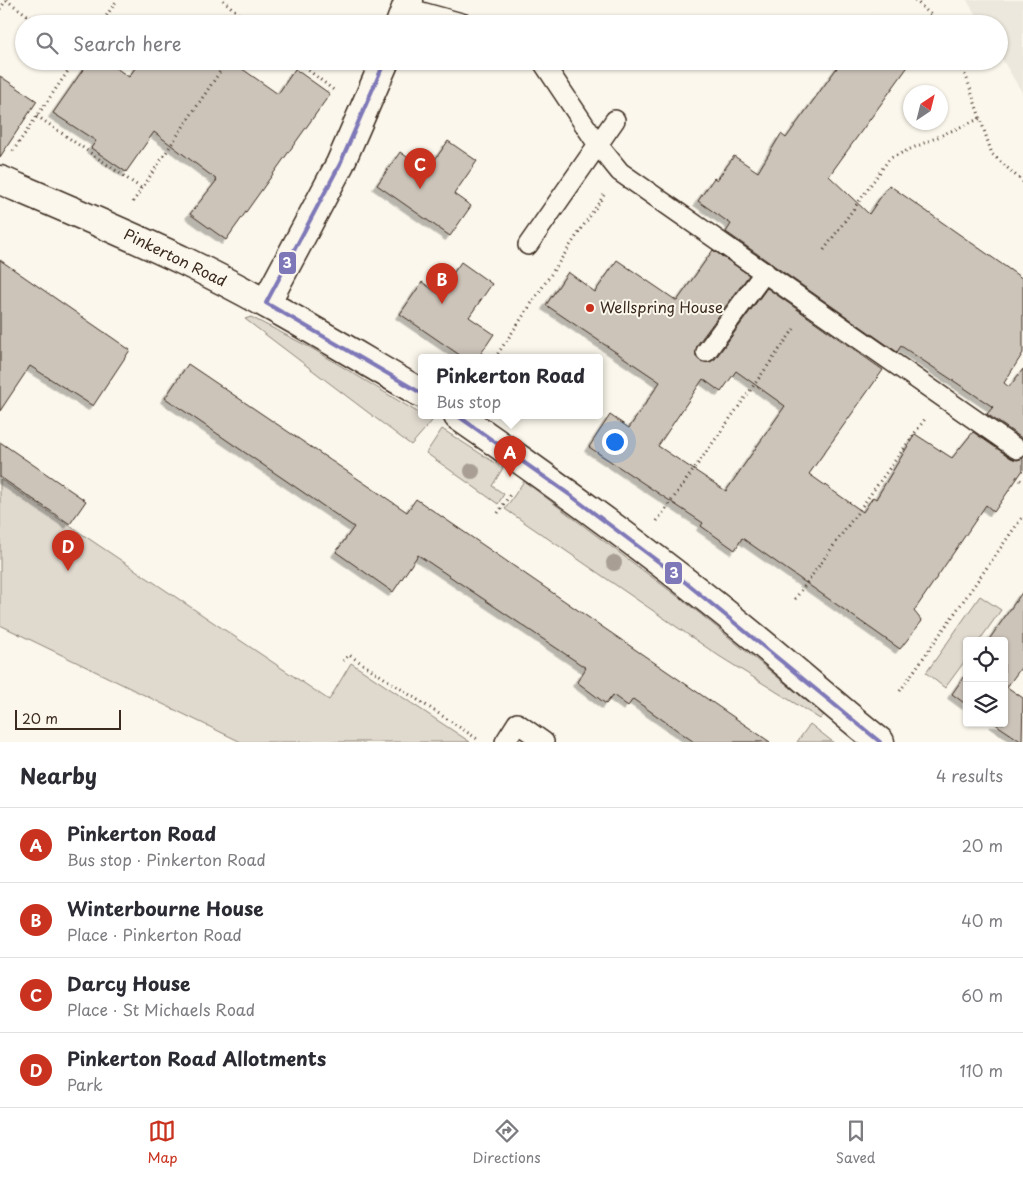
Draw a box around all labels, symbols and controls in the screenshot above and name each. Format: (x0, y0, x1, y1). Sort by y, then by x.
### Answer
search box (15, 15, 1008, 70)
icon: search (33, 29, 61, 57)
text: Search here (73, 29, 182, 57)
north arrow (903, 85, 948, 130)
pin: C (404, 148, 436, 189)
street label: Pinkerton Road (120, 222, 231, 292)
line badge: 3 (278, 251, 297, 275)
text: 3 (282, 252, 292, 273)
pin: B (426, 263, 458, 304)
place label: Wellspring House (600, 295, 723, 318)
marker: Wellspring House (584, 302, 596, 314)
popup (418, 354, 603, 419)
text: Pinkerton Road (436, 361, 585, 389)
text: Bus stop (436, 389, 501, 413)
your location (602, 429, 628, 455)
pin: A (494, 436, 526, 477)
pin: D (52, 530, 84, 571)
line badge: 3 (664, 561, 683, 585)
text: 3 (669, 562, 679, 583)
map controls (963, 637, 1008, 727)
button: locate (963, 637, 1008, 682)
button: layers (963, 682, 1008, 727)
scale bar (15, 707, 121, 730)
text: 20 m (22, 708, 58, 729)
text: Nearby (20, 759, 97, 791)
text: 4 results (936, 763, 1003, 787)
text: Pinkerton Road (67, 819, 216, 847)
text: A (30, 833, 42, 857)
text: 20 m (962, 833, 1003, 857)
text: Bus stop · Pinkerton Road (67, 847, 266, 871)
text: Winterbourne House (67, 894, 264, 922)
text: B (31, 908, 41, 932)
text: 40 m (961, 908, 1003, 932)
text: Place · Pinkerton Road (67, 922, 242, 946)
text: Darcy House (67, 969, 190, 997)
text: C (30, 983, 42, 1007)
text: 60 m (961, 983, 1003, 1007)
text: Place · St Michaels Road (67, 997, 255, 1021)
text: Pinkerton Road Allotments (67, 1044, 326, 1072)
text: D (30, 1058, 42, 1082)
text: 110 m (960, 1058, 1003, 1082)
text: Park (67, 1072, 103, 1096)
tab: Map (148, 1117, 177, 1168)
tab: Directions (473, 1117, 541, 1168)
tab: Saved (836, 1117, 875, 1168)

